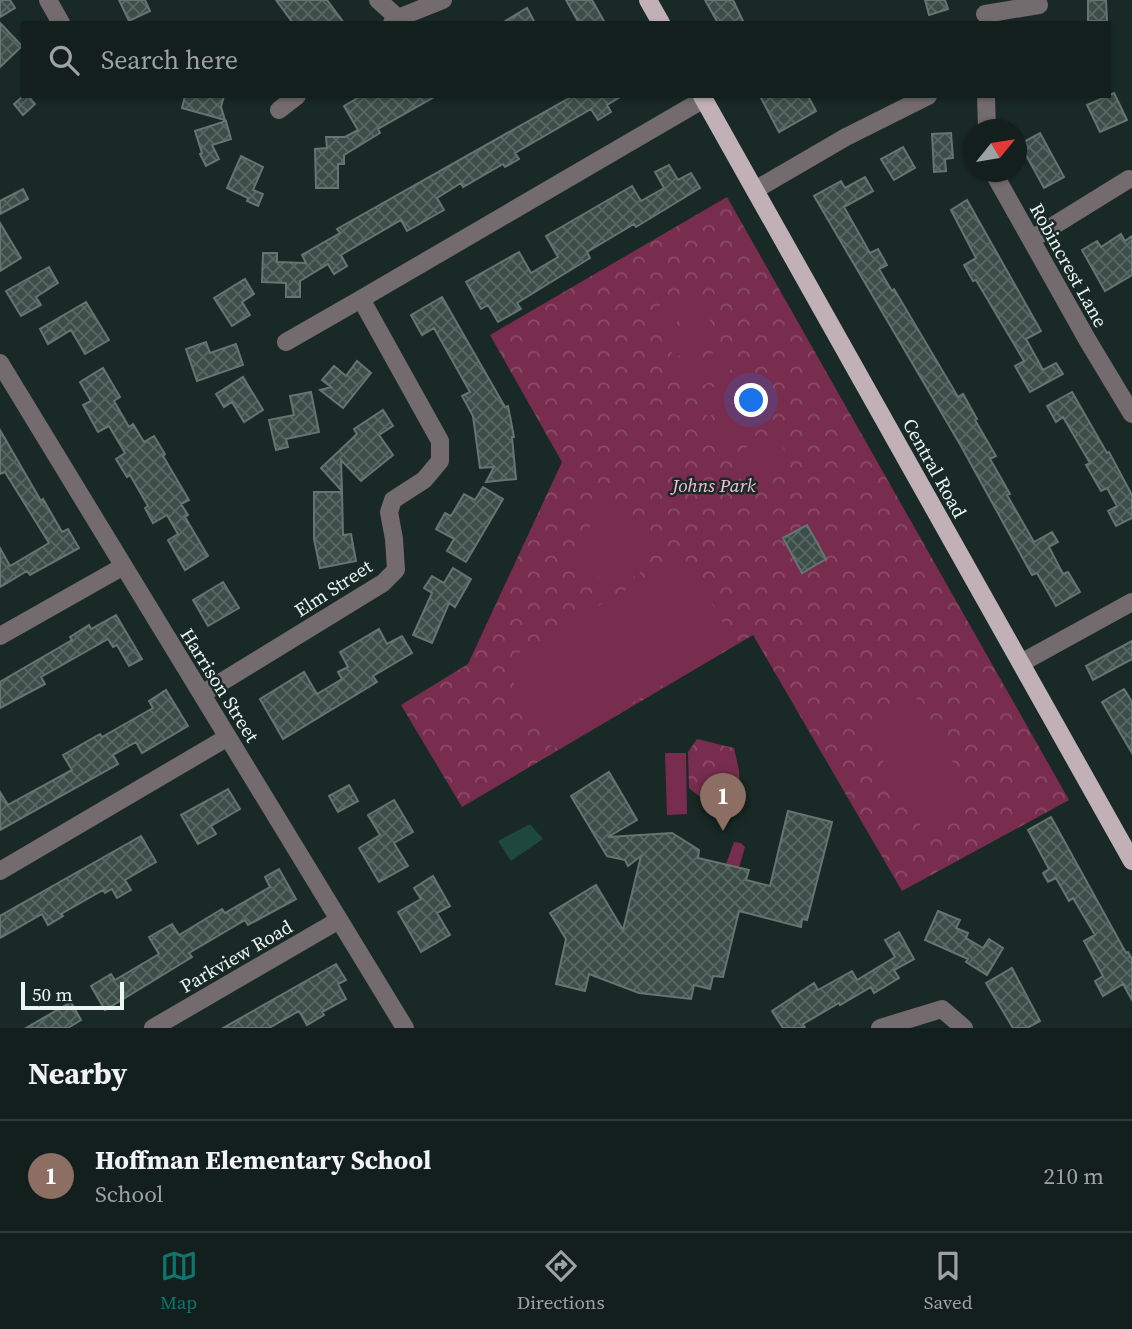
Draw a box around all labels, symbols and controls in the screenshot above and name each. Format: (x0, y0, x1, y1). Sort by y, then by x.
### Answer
search box (21, 21, 1111, 98)
icon: search (45, 41, 83, 79)
text: Search here (101, 42, 238, 78)
north arrow (964, 119, 1027, 182)
street label: Robincrest Lane (1024, 198, 1114, 332)
your location (734, 383, 768, 417)
street label: Central Road (897, 414, 973, 523)
park label: Johns Park (669, 472, 756, 498)
street label: Elm Street (289, 553, 378, 623)
street label: Harrison Street (175, 623, 266, 748)
pin: 1 (700, 773, 746, 831)
street label: Parkview Road (175, 913, 297, 999)
scale bar (21, 979, 124, 1011)
text: 50 m (32, 981, 73, 1007)
text: Nearby (28, 1053, 127, 1094)
text: Hoffman Elementary School (95, 1142, 431, 1178)
text: 1 (45, 1160, 57, 1192)
text: 210 m (1043, 1160, 1104, 1192)
text: School (95, 1178, 163, 1210)
tab: Map (160, 1247, 198, 1315)
tab: Directions (517, 1247, 605, 1315)
tab: Saved (924, 1247, 972, 1315)

